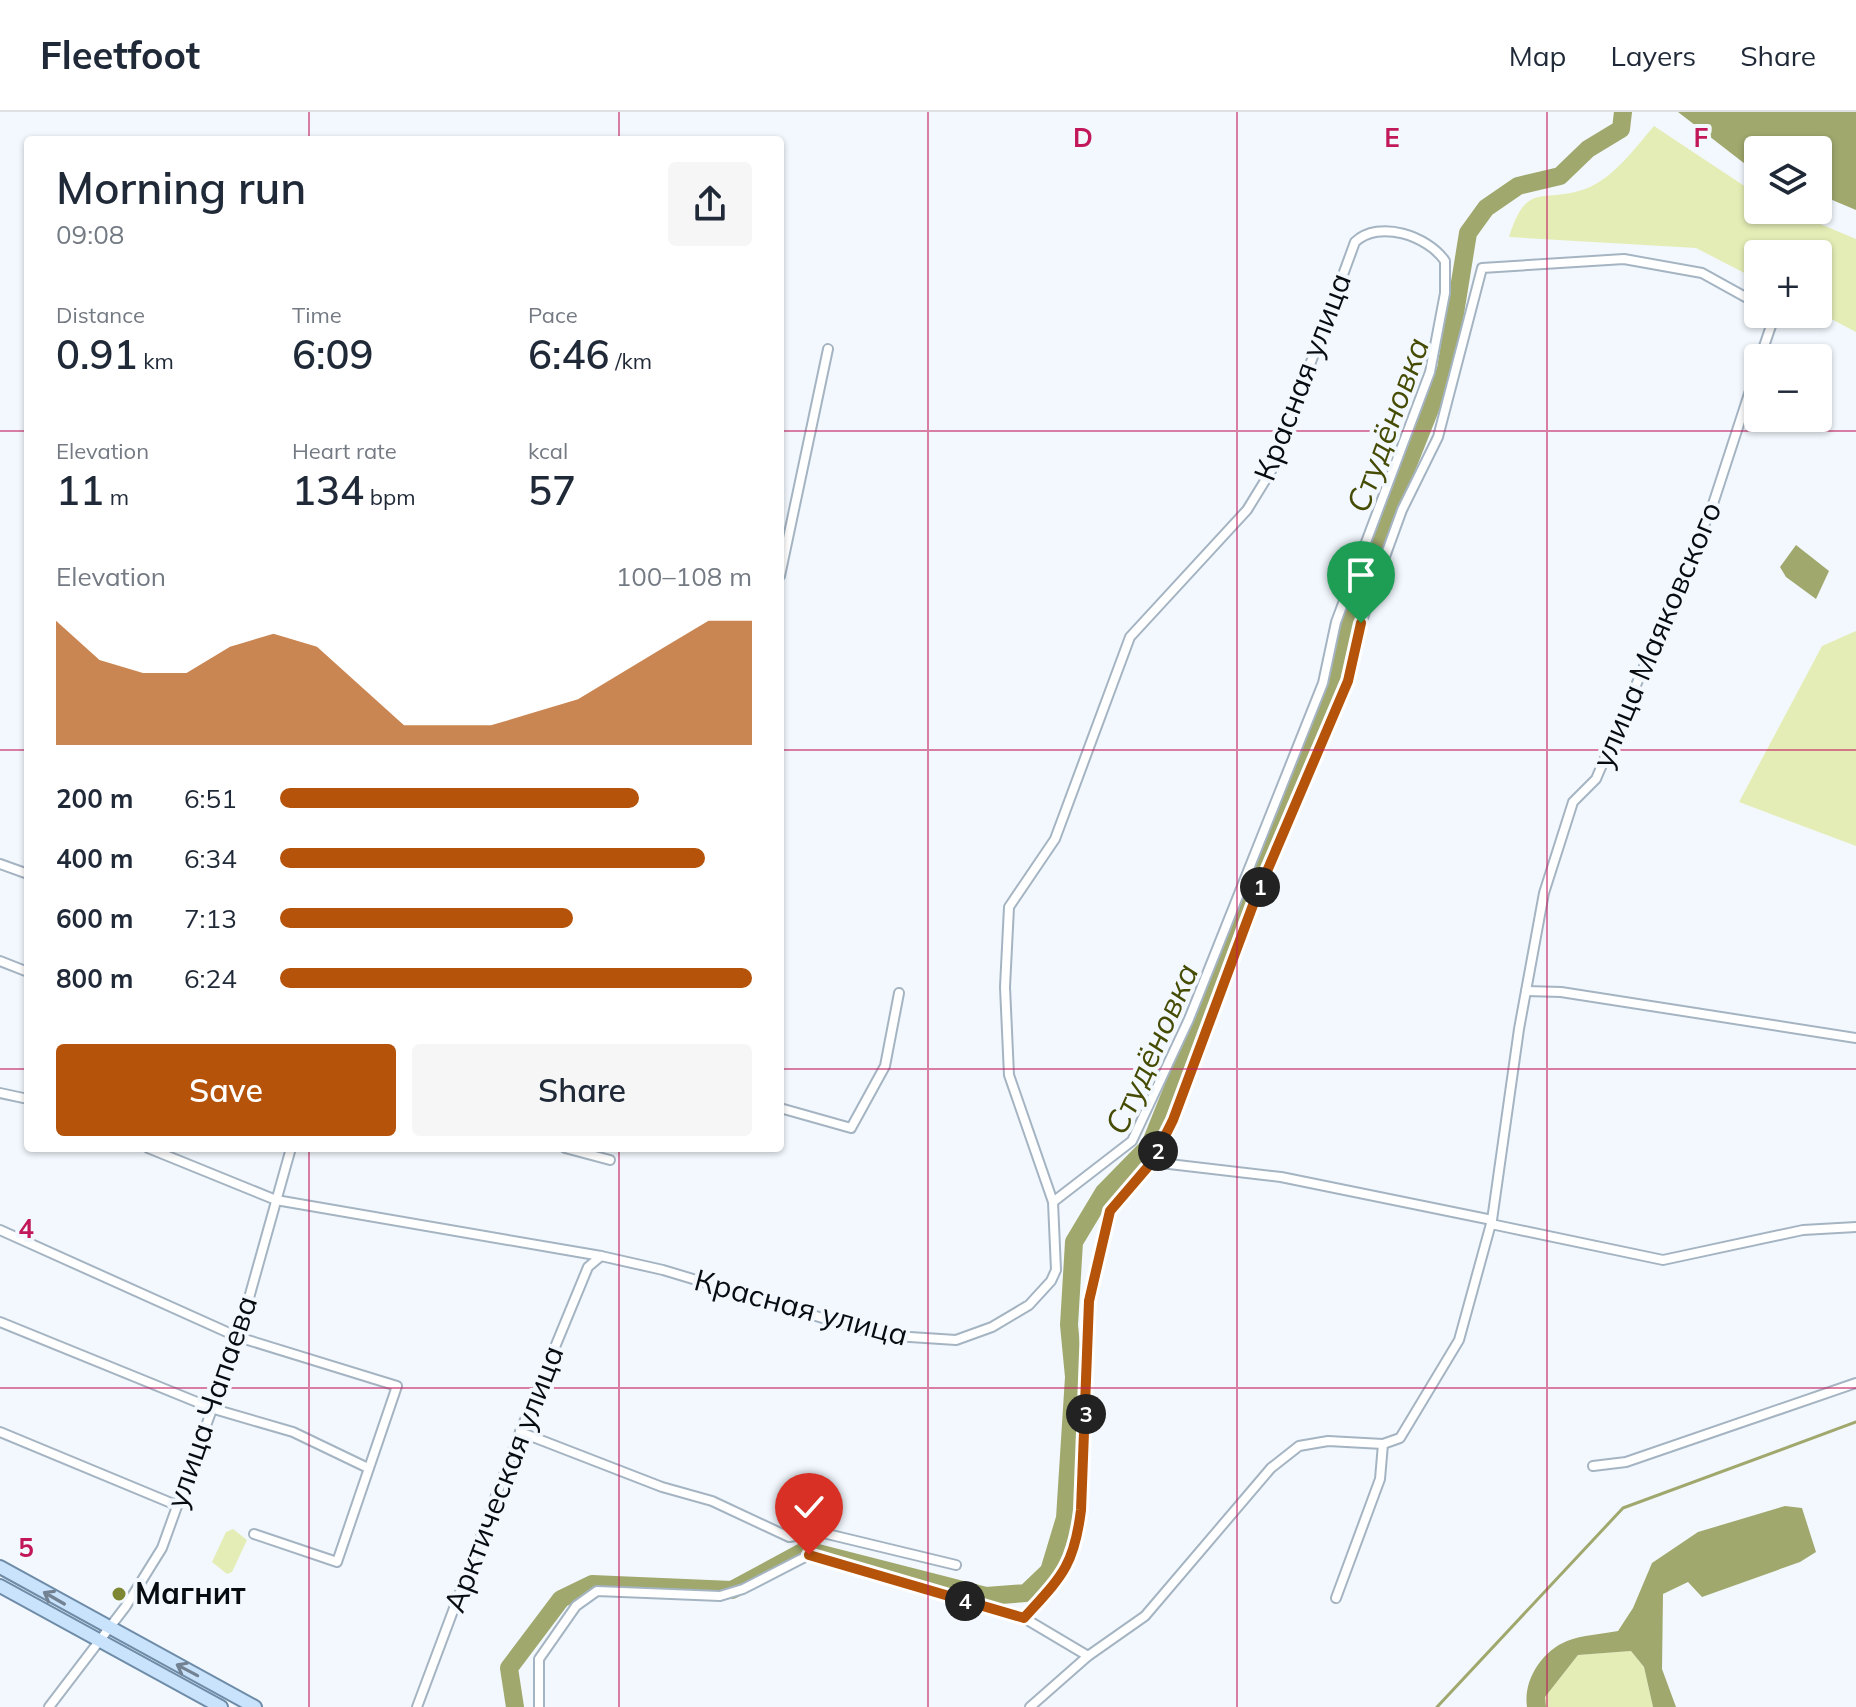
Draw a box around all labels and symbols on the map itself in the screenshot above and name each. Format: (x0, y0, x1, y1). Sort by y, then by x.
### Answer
text: D (1073, 121, 1093, 154)
text: E (1384, 121, 1400, 154)
text: F (1694, 121, 1709, 154)
street label: Красная улица (1245, 267, 1359, 486)
water label: Студёновка (1337, 332, 1437, 517)
street label: улица Маяковского (1583, 496, 1729, 773)
pin (1327, 541, 1395, 623)
pin: 1 (1240, 867, 1280, 907)
water label: Студёновка (1096, 957, 1207, 1140)
pin: 2 (1138, 1131, 1178, 1171)
text: 4 (18, 1212, 34, 1245)
street label: Красная улица (690, 1260, 912, 1354)
street label: улица Чапаева (157, 1290, 265, 1513)
street label: Арктическая улица (435, 1340, 571, 1617)
pin: 3 (1066, 1394, 1106, 1434)
pin (775, 1473, 843, 1555)
text: 5 (18, 1531, 34, 1564)
place label: Магнит (135, 1574, 246, 1612)
pin: 4 (945, 1581, 985, 1621)
marker: Магнит (110, 1585, 128, 1603)
one-way arrow (43, 1590, 67, 1605)
one-way arrow (175, 1662, 199, 1678)

